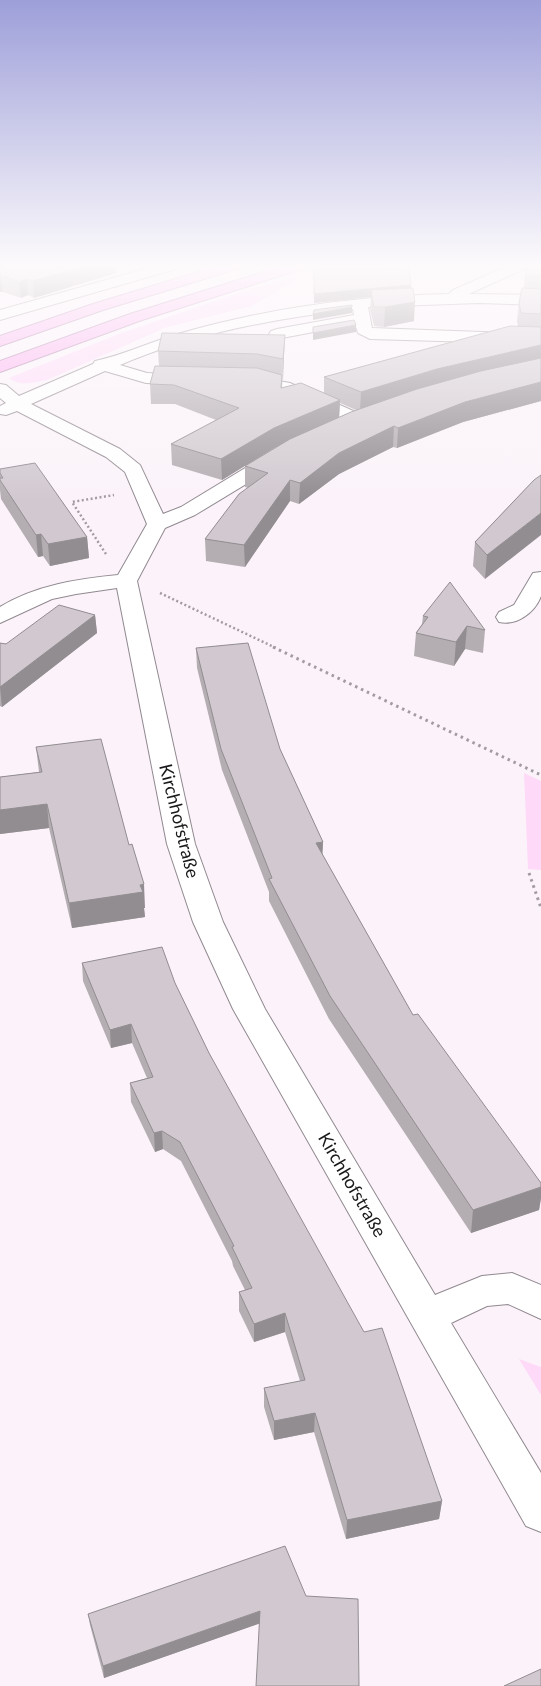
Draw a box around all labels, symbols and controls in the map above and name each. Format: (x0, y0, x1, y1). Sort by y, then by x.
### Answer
street label: Kirchhofstraße (155, 761, 205, 880)
street label: Kirchhofstraße (314, 1128, 392, 1241)

